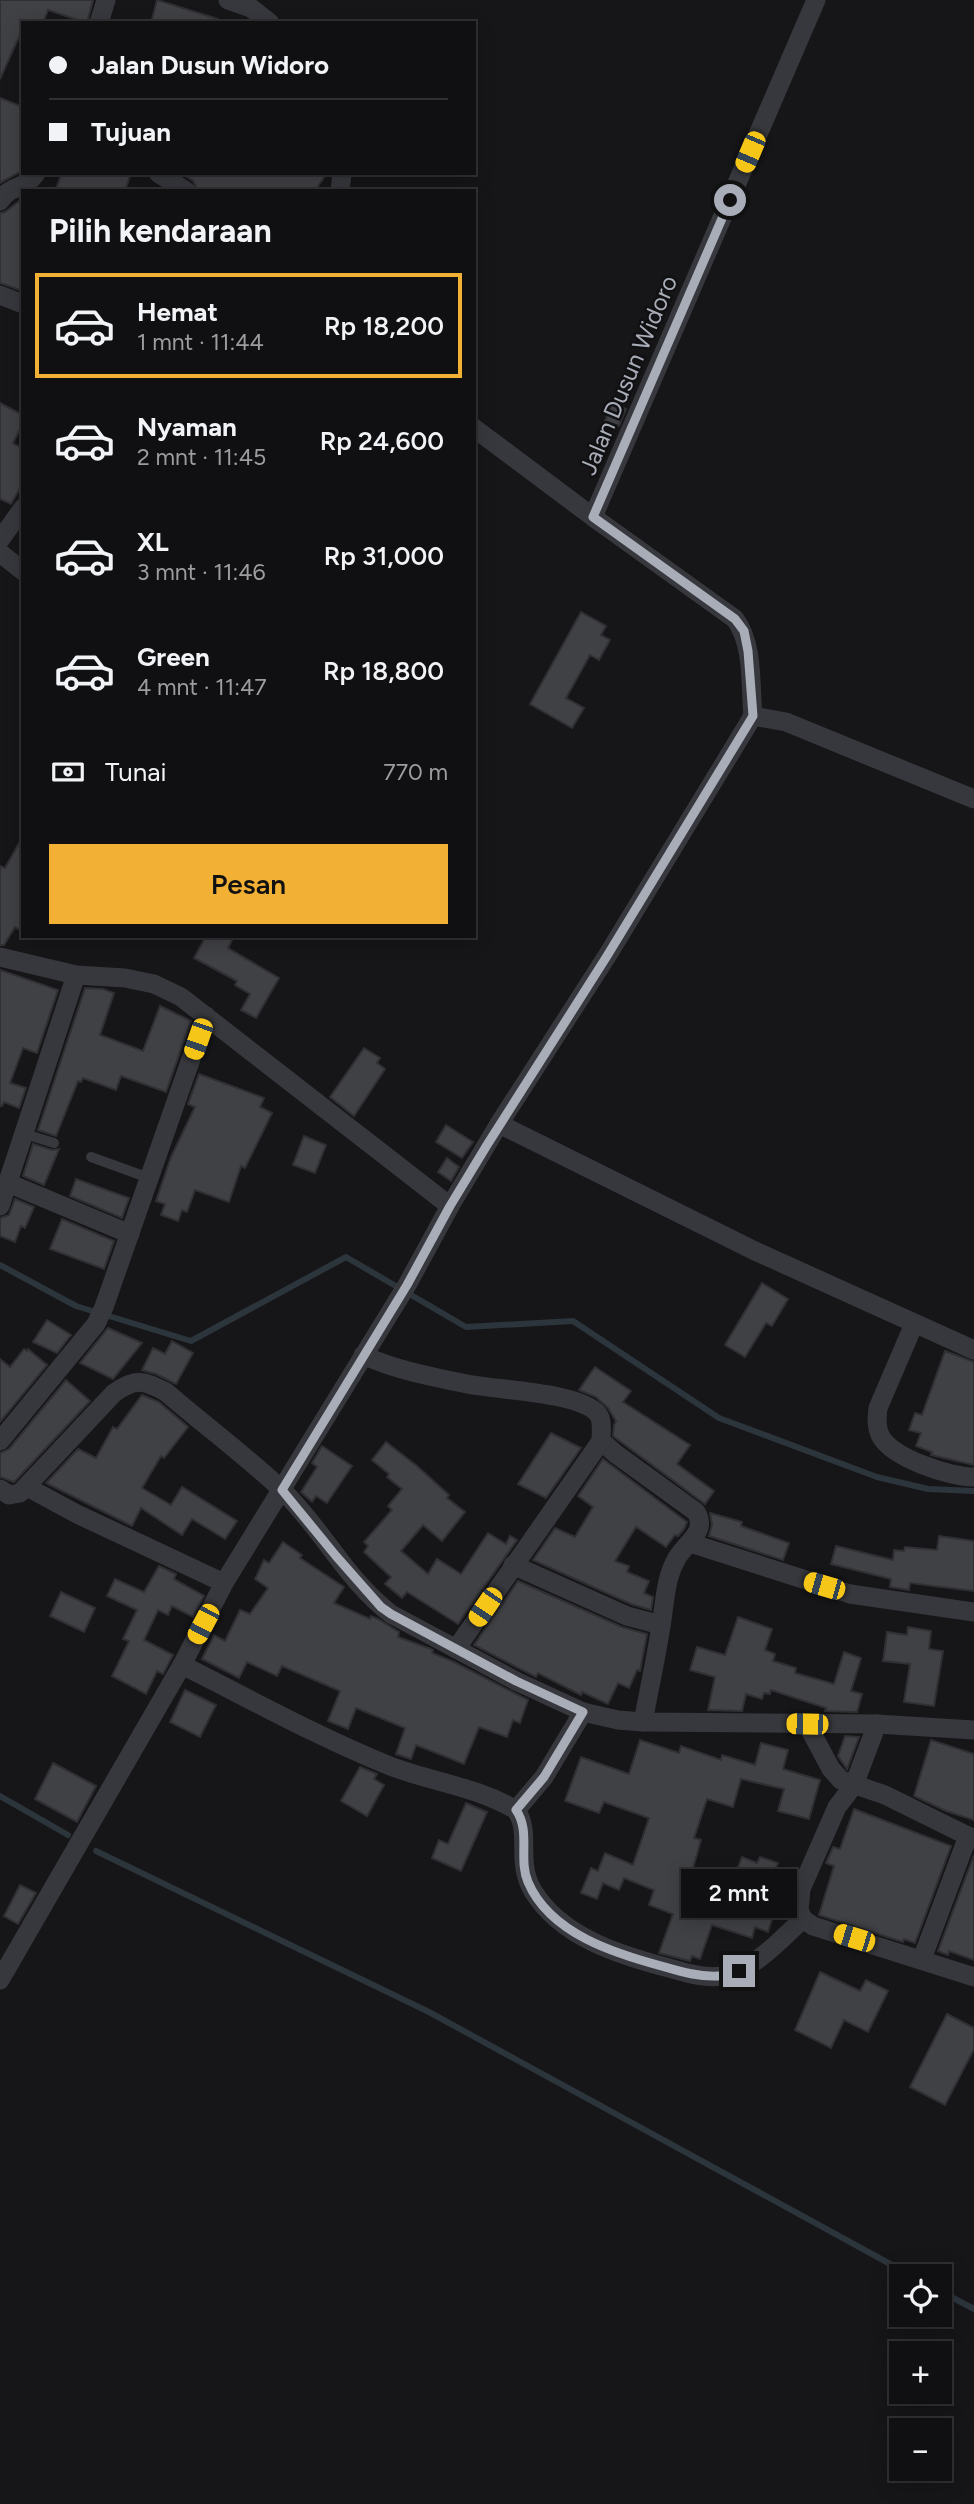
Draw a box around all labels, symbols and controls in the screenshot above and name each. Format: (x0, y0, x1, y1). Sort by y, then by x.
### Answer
text: Jalan Dusun Widoro (91, 49, 329, 81)
text: Tujuan (91, 116, 171, 148)
car (733, 129, 768, 175)
route start (714, 184, 746, 216)
text: Pilih kendaraan (49, 212, 272, 250)
street label: Jalan Dusun Widoro (573, 271, 683, 479)
icon: car (53, 294, 116, 357)
text: Hemat (137, 296, 218, 328)
text: Rp 18,200 (324, 310, 444, 342)
text: 1 mnt · 11:44 (137, 328, 264, 356)
icon: car (53, 409, 116, 472)
text: Nyaman (137, 411, 237, 443)
text: Rp 24,600 (320, 425, 444, 457)
text: 2 mnt · 11:45 (137, 443, 266, 471)
icon: car (53, 524, 116, 587)
text: XL (137, 526, 169, 558)
text: Rp 31,000 (324, 540, 444, 572)
text: 3 mnt · 11:46 (137, 558, 266, 586)
icon: car (53, 639, 116, 702)
text: Green (137, 641, 210, 673)
text: Rp 18,800 (323, 655, 444, 687)
text: 4 mnt · 11:47 (137, 673, 267, 701)
icon: cash (49, 753, 87, 791)
text: Tunai (105, 756, 166, 788)
text: 770 m (383, 758, 448, 786)
button: Pesan (49, 844, 448, 924)
car (182, 1016, 215, 1062)
car (801, 1570, 848, 1602)
car (465, 1584, 506, 1630)
car (184, 1601, 223, 1647)
car (786, 1713, 829, 1735)
callout: 2 mnt (681, 1870, 797, 1918)
text: 2 mnt (709, 1879, 769, 1907)
car (831, 1922, 878, 1954)
route end (723, 1955, 755, 1987)
map controls (889, 2264, 952, 2481)
button: locate (889, 2264, 952, 2327)
button: + (889, 2341, 952, 2404)
button: − (889, 2418, 952, 2481)

